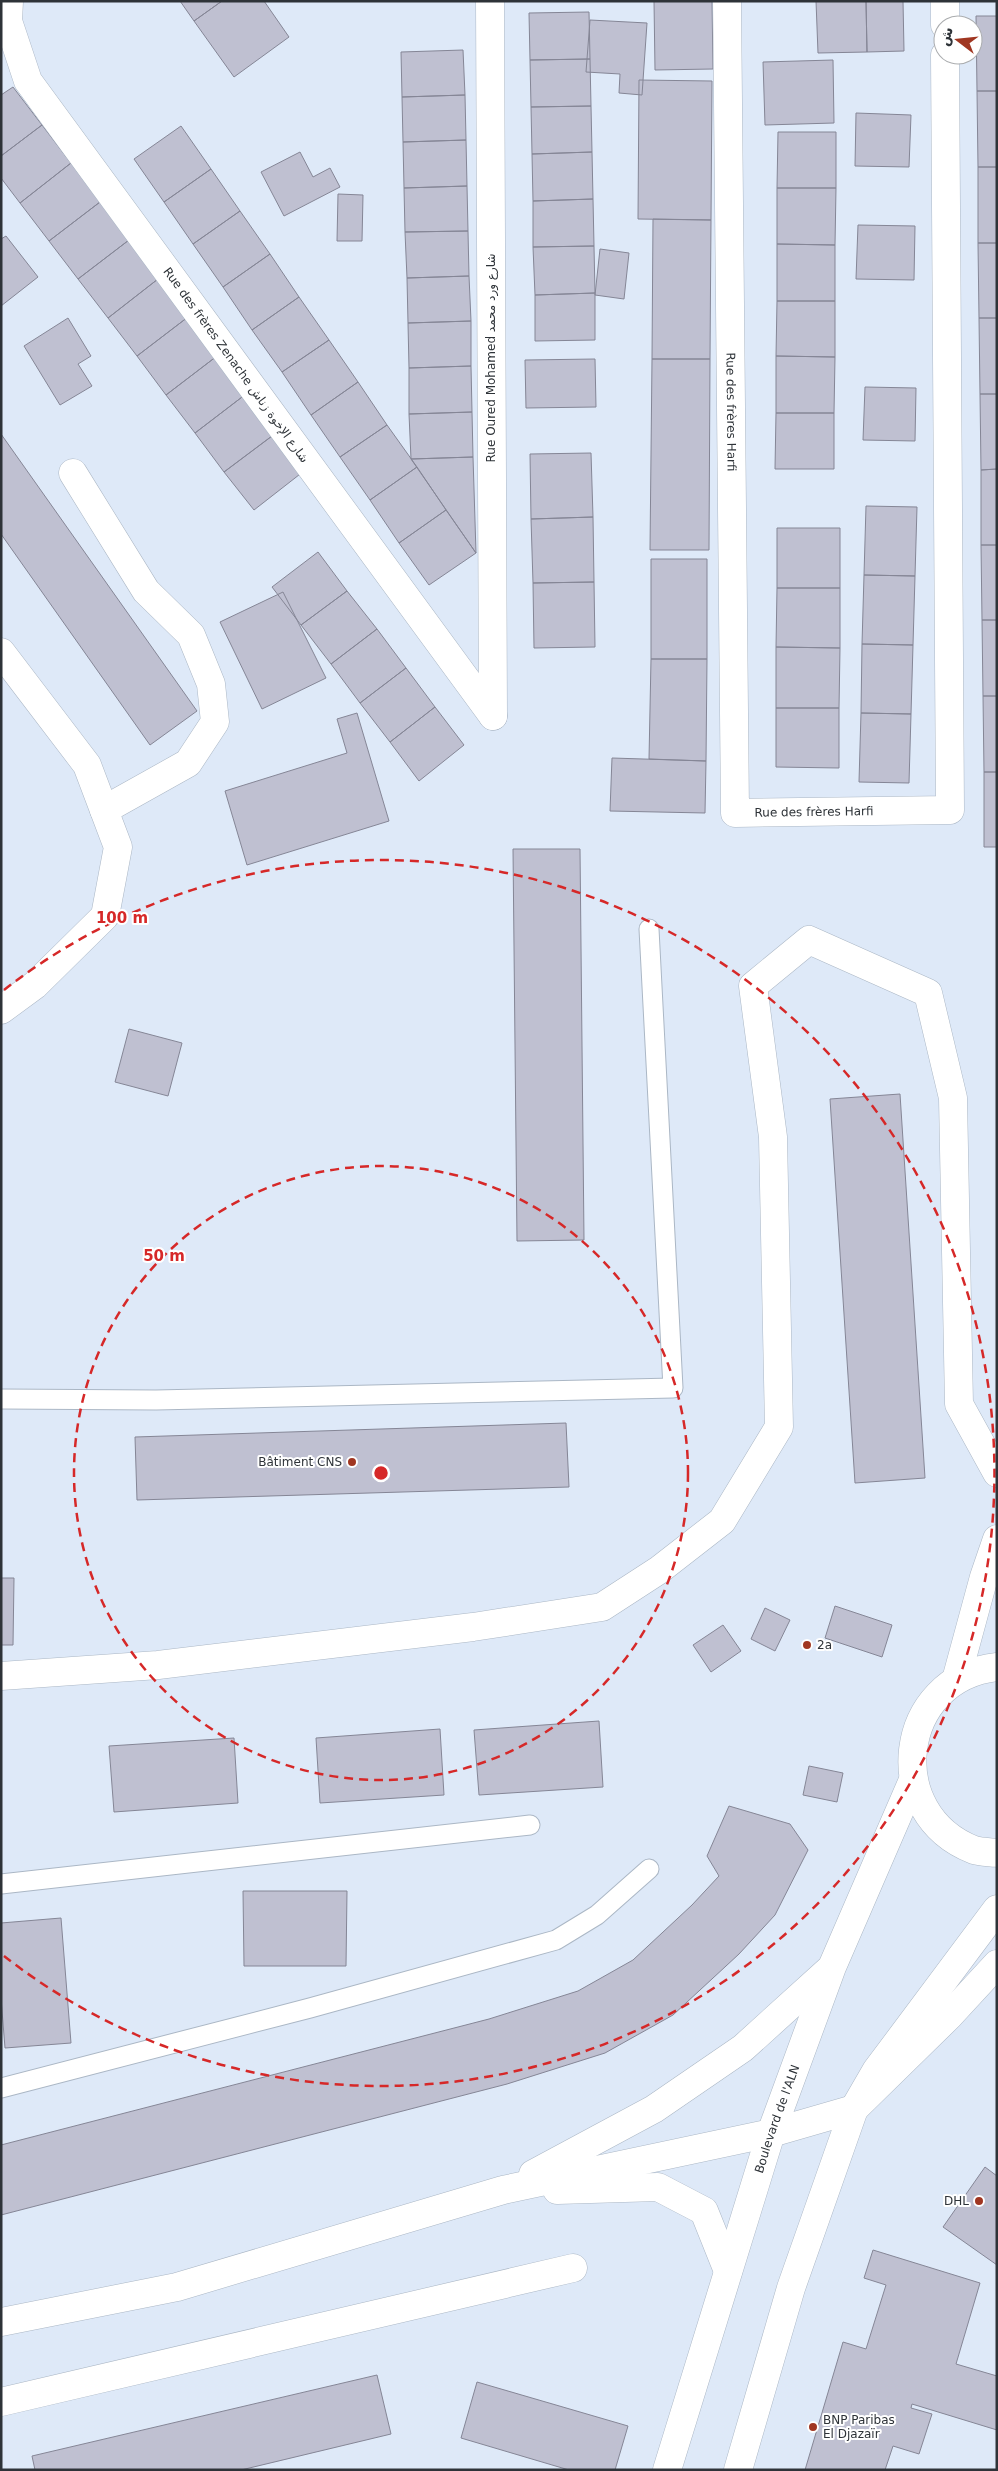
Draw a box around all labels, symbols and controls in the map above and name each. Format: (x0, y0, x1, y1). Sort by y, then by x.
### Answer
north arrow (933, 15, 983, 65)
text: ش (935, 25, 956, 48)
street label: Rue Oured Mohamed شارع ورد محمد (484, 254, 499, 462)
street label: Rue des frères Zenache شارع الإخوة زناش (160, 265, 312, 466)
street label: Rue des frères Harfi (723, 352, 739, 472)
street label: Rue des frères Harfi (754, 804, 874, 820)
text: 100 m (96, 909, 148, 927)
text: 50 m (143, 1247, 185, 1265)
place label: Bâtiment CNS (258, 1455, 342, 1469)
marker: Bâtiment CNS (346, 1456, 358, 1468)
centre of rings (372, 1464, 390, 1482)
place label: 2a (817, 1638, 832, 1652)
marker: 2a (801, 1639, 813, 1651)
street label: Boulevard de l'ALN (752, 2063, 803, 2175)
place label: DHL (944, 2194, 969, 2208)
marker: DHL (973, 2195, 985, 2207)
place label: BNP Paribas El Djazaïr (823, 2413, 895, 2441)
marker: BNP Paribas El Djazaïr (807, 2421, 819, 2433)

